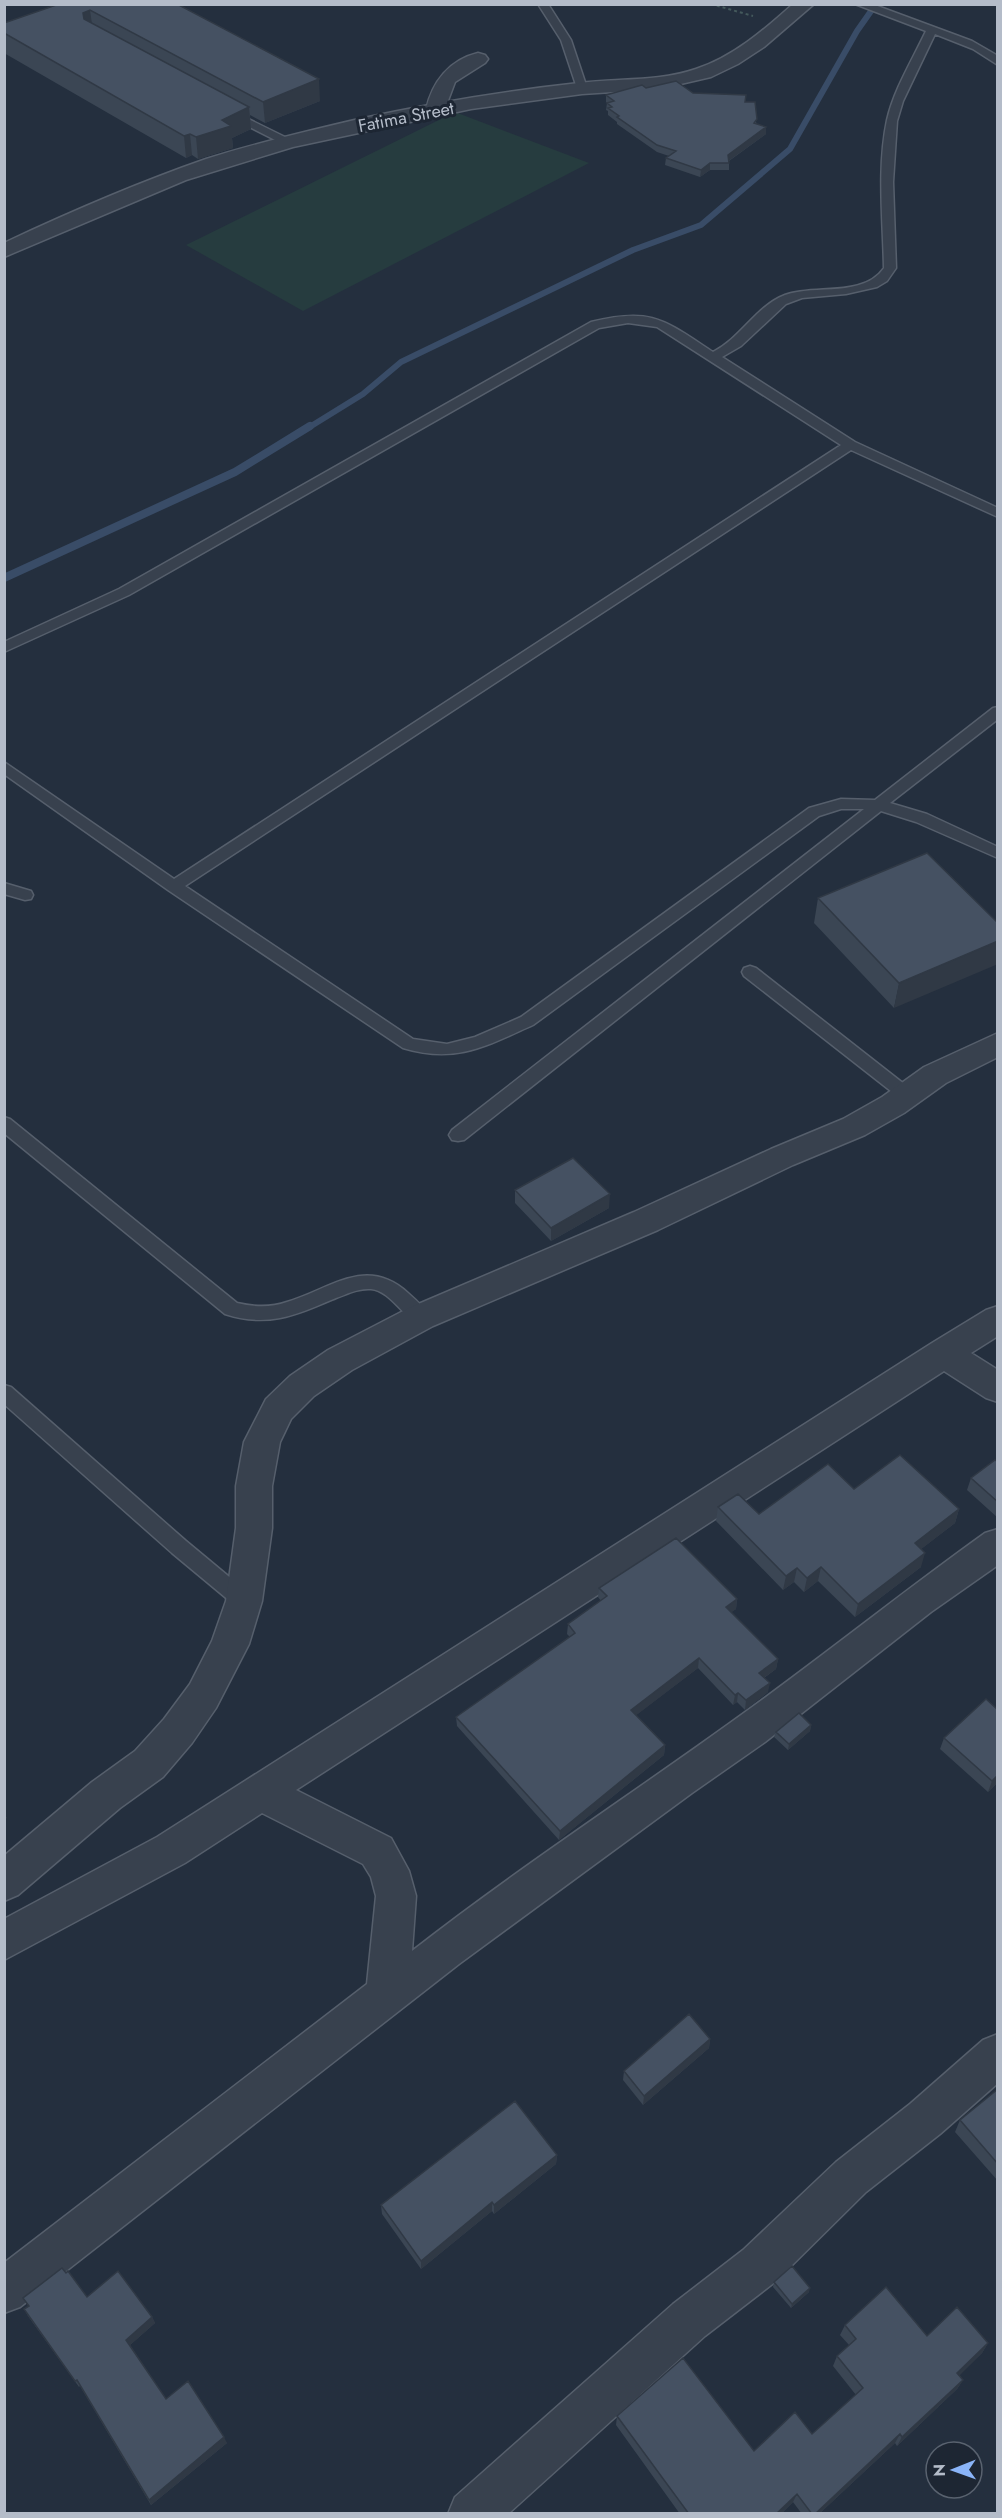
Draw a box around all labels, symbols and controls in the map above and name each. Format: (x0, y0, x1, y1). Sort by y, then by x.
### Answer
street label: Fatima Street (356, 95, 457, 139)
north arrow (924, 2440, 984, 2500)
text: N (928, 2464, 951, 2477)

